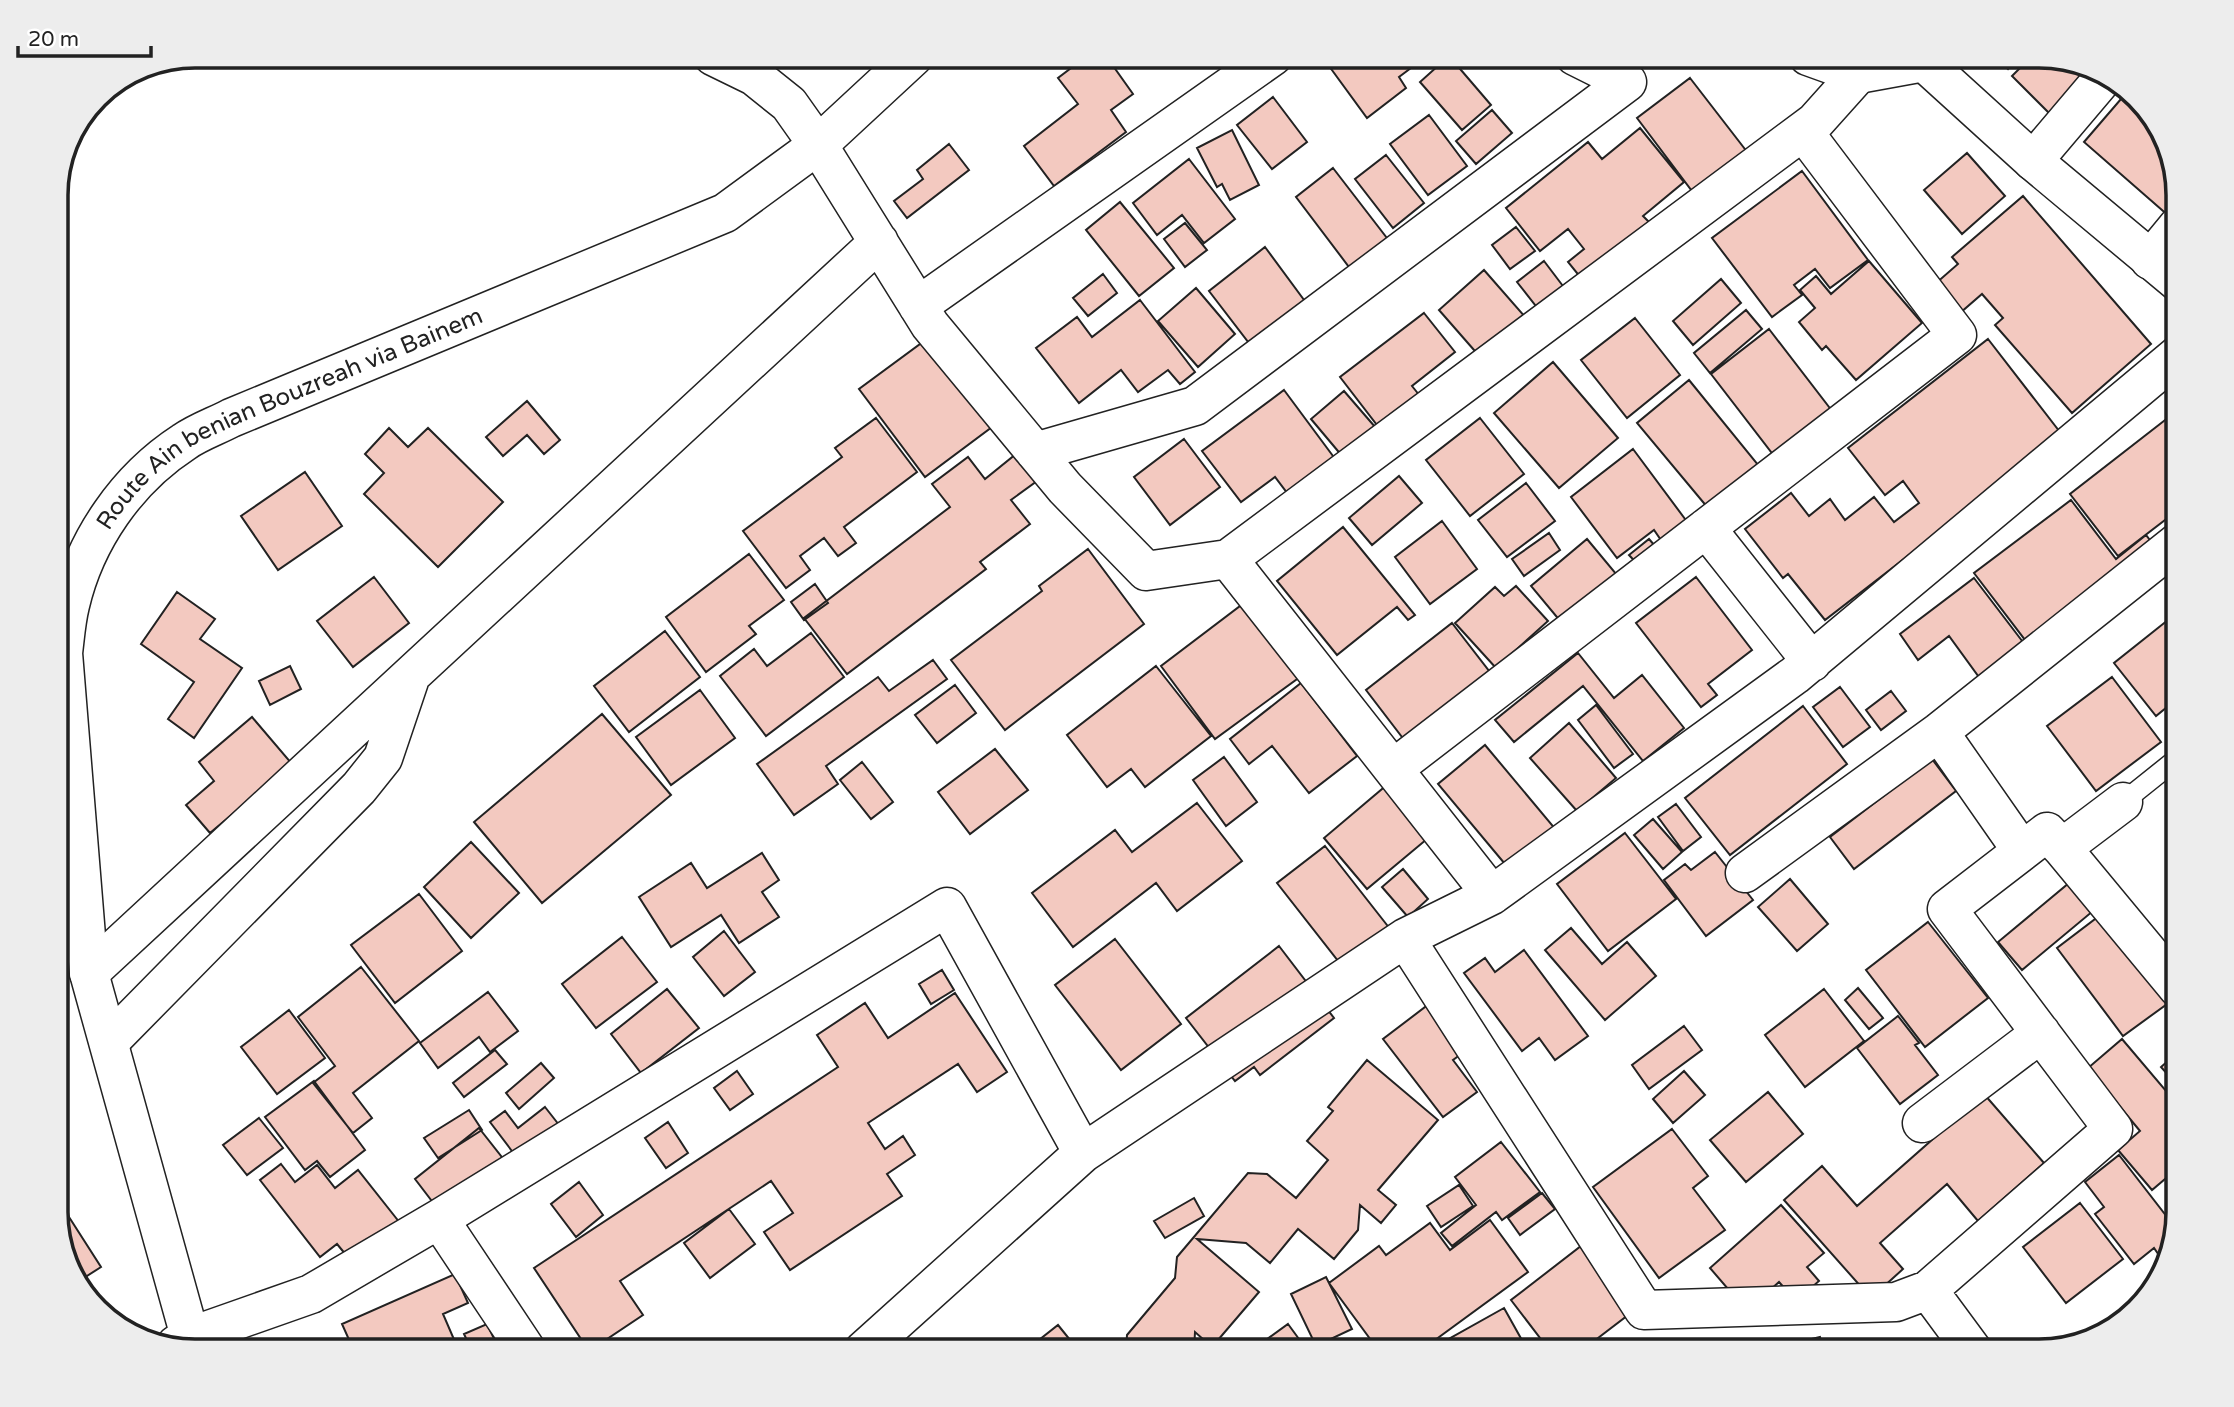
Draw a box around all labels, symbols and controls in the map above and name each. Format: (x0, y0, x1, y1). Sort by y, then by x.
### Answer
scale bar (18, 14, 150, 58)
text: 20 m (28, 27, 79, 52)
street label: Route Ain benian Bouzreah via Bainem (90, 301, 487, 535)

